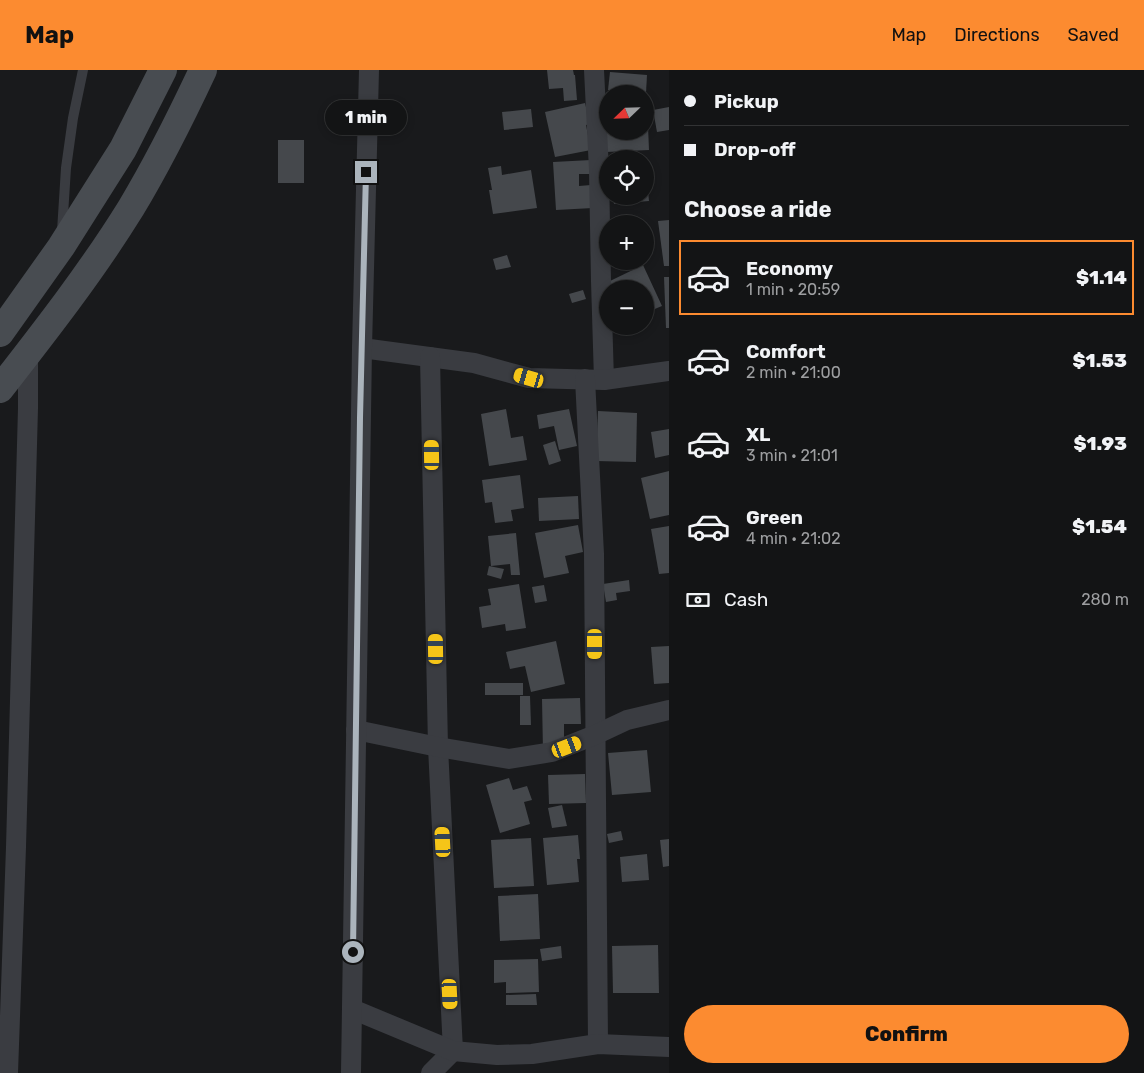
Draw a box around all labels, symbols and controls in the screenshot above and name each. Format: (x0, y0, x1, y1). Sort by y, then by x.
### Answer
text: Map (25, 21, 74, 49)
text: Map (891, 24, 926, 46)
text: Directions (954, 24, 1040, 46)
text: Saved (1068, 24, 1119, 46)
north arrow (599, 85, 654, 140)
map controls (599, 85, 654, 335)
text: Pickup (714, 90, 779, 113)
callout: 1 min (325, 99, 407, 134)
text: 1 min (345, 108, 387, 127)
text: Drop-off (714, 138, 796, 161)
button: locate (599, 150, 654, 205)
route end (355, 161, 377, 183)
text: Choose a ride (684, 196, 831, 223)
button: + (599, 215, 654, 270)
icon: car (686, 255, 731, 300)
text: Economy (746, 257, 833, 280)
text: $1.14 (1076, 266, 1127, 289)
button: − (599, 280, 654, 335)
text: 1 min · 20:59 (746, 280, 840, 299)
icon: car (686, 338, 731, 383)
text: Comfort (746, 340, 826, 363)
text: $1.53 (1073, 349, 1127, 372)
text: 2 min · 21:00 (746, 363, 841, 382)
car (512, 367, 545, 389)
icon: car (686, 421, 731, 466)
text: XL (746, 423, 770, 446)
text: $1.93 (1073, 432, 1127, 455)
car (424, 440, 439, 470)
text: 3 min · 21:01 (746, 446, 838, 465)
icon: car (686, 504, 731, 549)
text: Green (746, 506, 803, 529)
text: $1.54 (1072, 515, 1127, 538)
text: 4 min · 21:02 (746, 529, 841, 548)
icon: cash (684, 586, 712, 614)
text: Cash (724, 588, 768, 611)
text: 280 m (1081, 590, 1129, 609)
car (587, 629, 602, 659)
car (428, 634, 443, 664)
car (550, 735, 583, 759)
car (434, 827, 451, 857)
route start (342, 941, 364, 963)
car (441, 979, 458, 1009)
button: Confirm (684, 1005, 1129, 1063)

